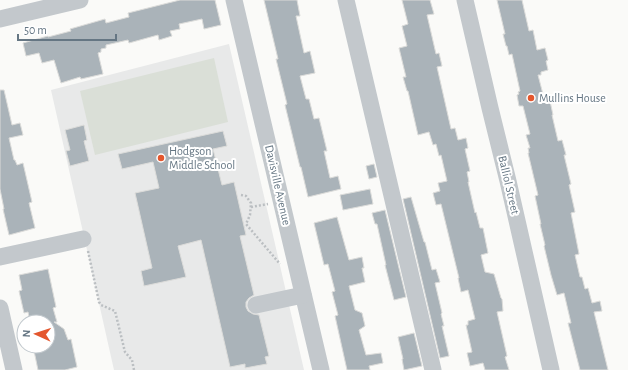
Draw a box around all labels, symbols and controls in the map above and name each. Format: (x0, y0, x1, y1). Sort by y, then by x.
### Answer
scale bar (18, 16, 116, 42)
text: 50 m (24, 24, 47, 36)
place label: Mullins House (539, 92, 606, 104)
marker: Mullins House (526, 93, 536, 103)
street label: Davisville Avenue (263, 144, 293, 226)
place label: Hodgson Middle School (169, 145, 235, 171)
marker: Hodgson Middle School (156, 153, 166, 163)
street label: Balliol Street (496, 154, 522, 216)
north arrow (16, 314, 56, 354)
text: N (21, 329, 32, 338)

